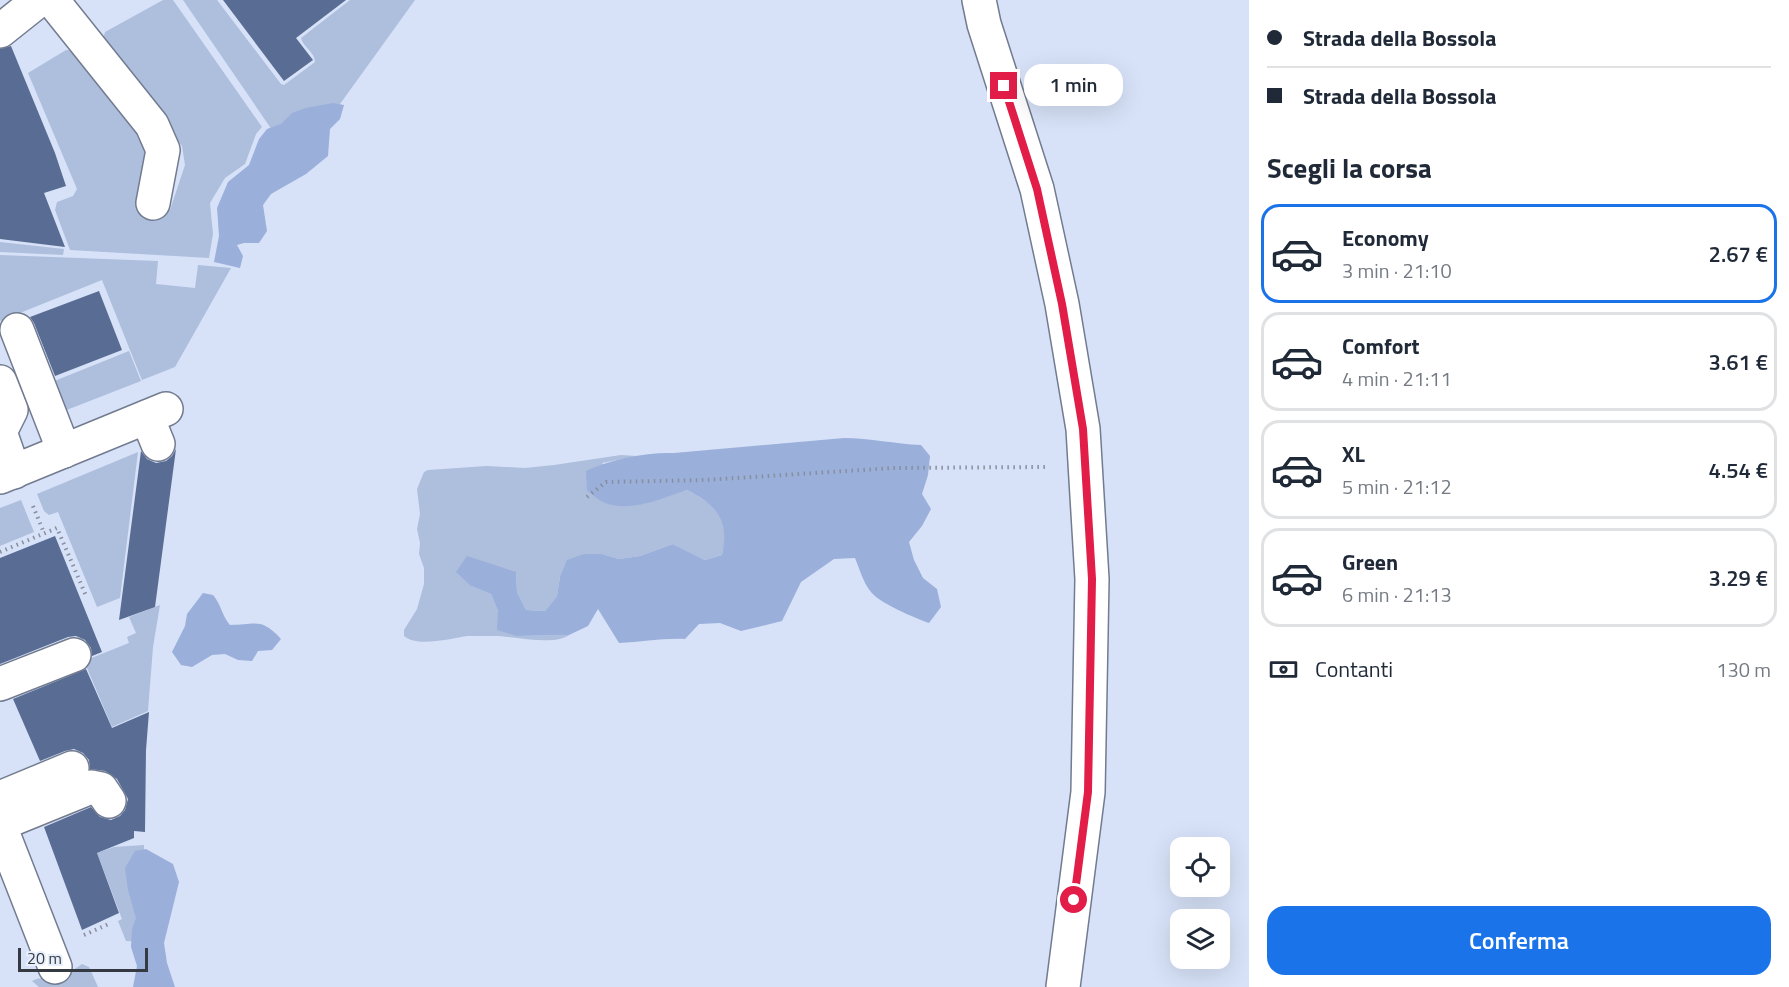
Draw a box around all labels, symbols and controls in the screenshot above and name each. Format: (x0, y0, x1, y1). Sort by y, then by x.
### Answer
text: Strada della Bossola (1303, 21, 1496, 55)
callout: 1 min (1025, 65, 1124, 107)
text: 1 min (1049, 69, 1098, 100)
route end (990, 72, 1017, 99)
text: Strada della Bossola (1303, 79, 1496, 113)
text: Scegli la corsa (1267, 147, 1432, 188)
text: Economy (1342, 221, 1429, 255)
icon: car (1270, 227, 1324, 281)
text: 2.67 € (1709, 237, 1768, 271)
text: 3 min · 21:10 (1342, 255, 1452, 286)
text: Comfort (1342, 329, 1420, 363)
icon: car (1270, 335, 1324, 389)
text: 3.61 € (1709, 345, 1768, 379)
text: 4 min · 21:11 (1342, 363, 1452, 394)
text: XL (1342, 437, 1365, 471)
icon: car (1270, 443, 1324, 497)
text: 4.54 € (1709, 453, 1768, 487)
text: 5 min · 21:12 (1342, 471, 1452, 502)
text: Green (1342, 545, 1398, 579)
icon: car (1270, 551, 1324, 605)
text: 3.29 € (1709, 561, 1768, 595)
text: 6 min · 21:13 (1342, 579, 1452, 610)
text: Contanti (1315, 652, 1393, 686)
icon: cash (1267, 653, 1300, 686)
text: 130 m (1716, 654, 1771, 685)
map controls (1170, 837, 1230, 969)
button: locate (1170, 837, 1230, 897)
route start (1060, 886, 1087, 913)
button: Conferma (1267, 906, 1771, 975)
button: layers (1170, 909, 1230, 969)
scale bar (18, 945, 148, 972)
text: 20 m (27, 946, 62, 970)

